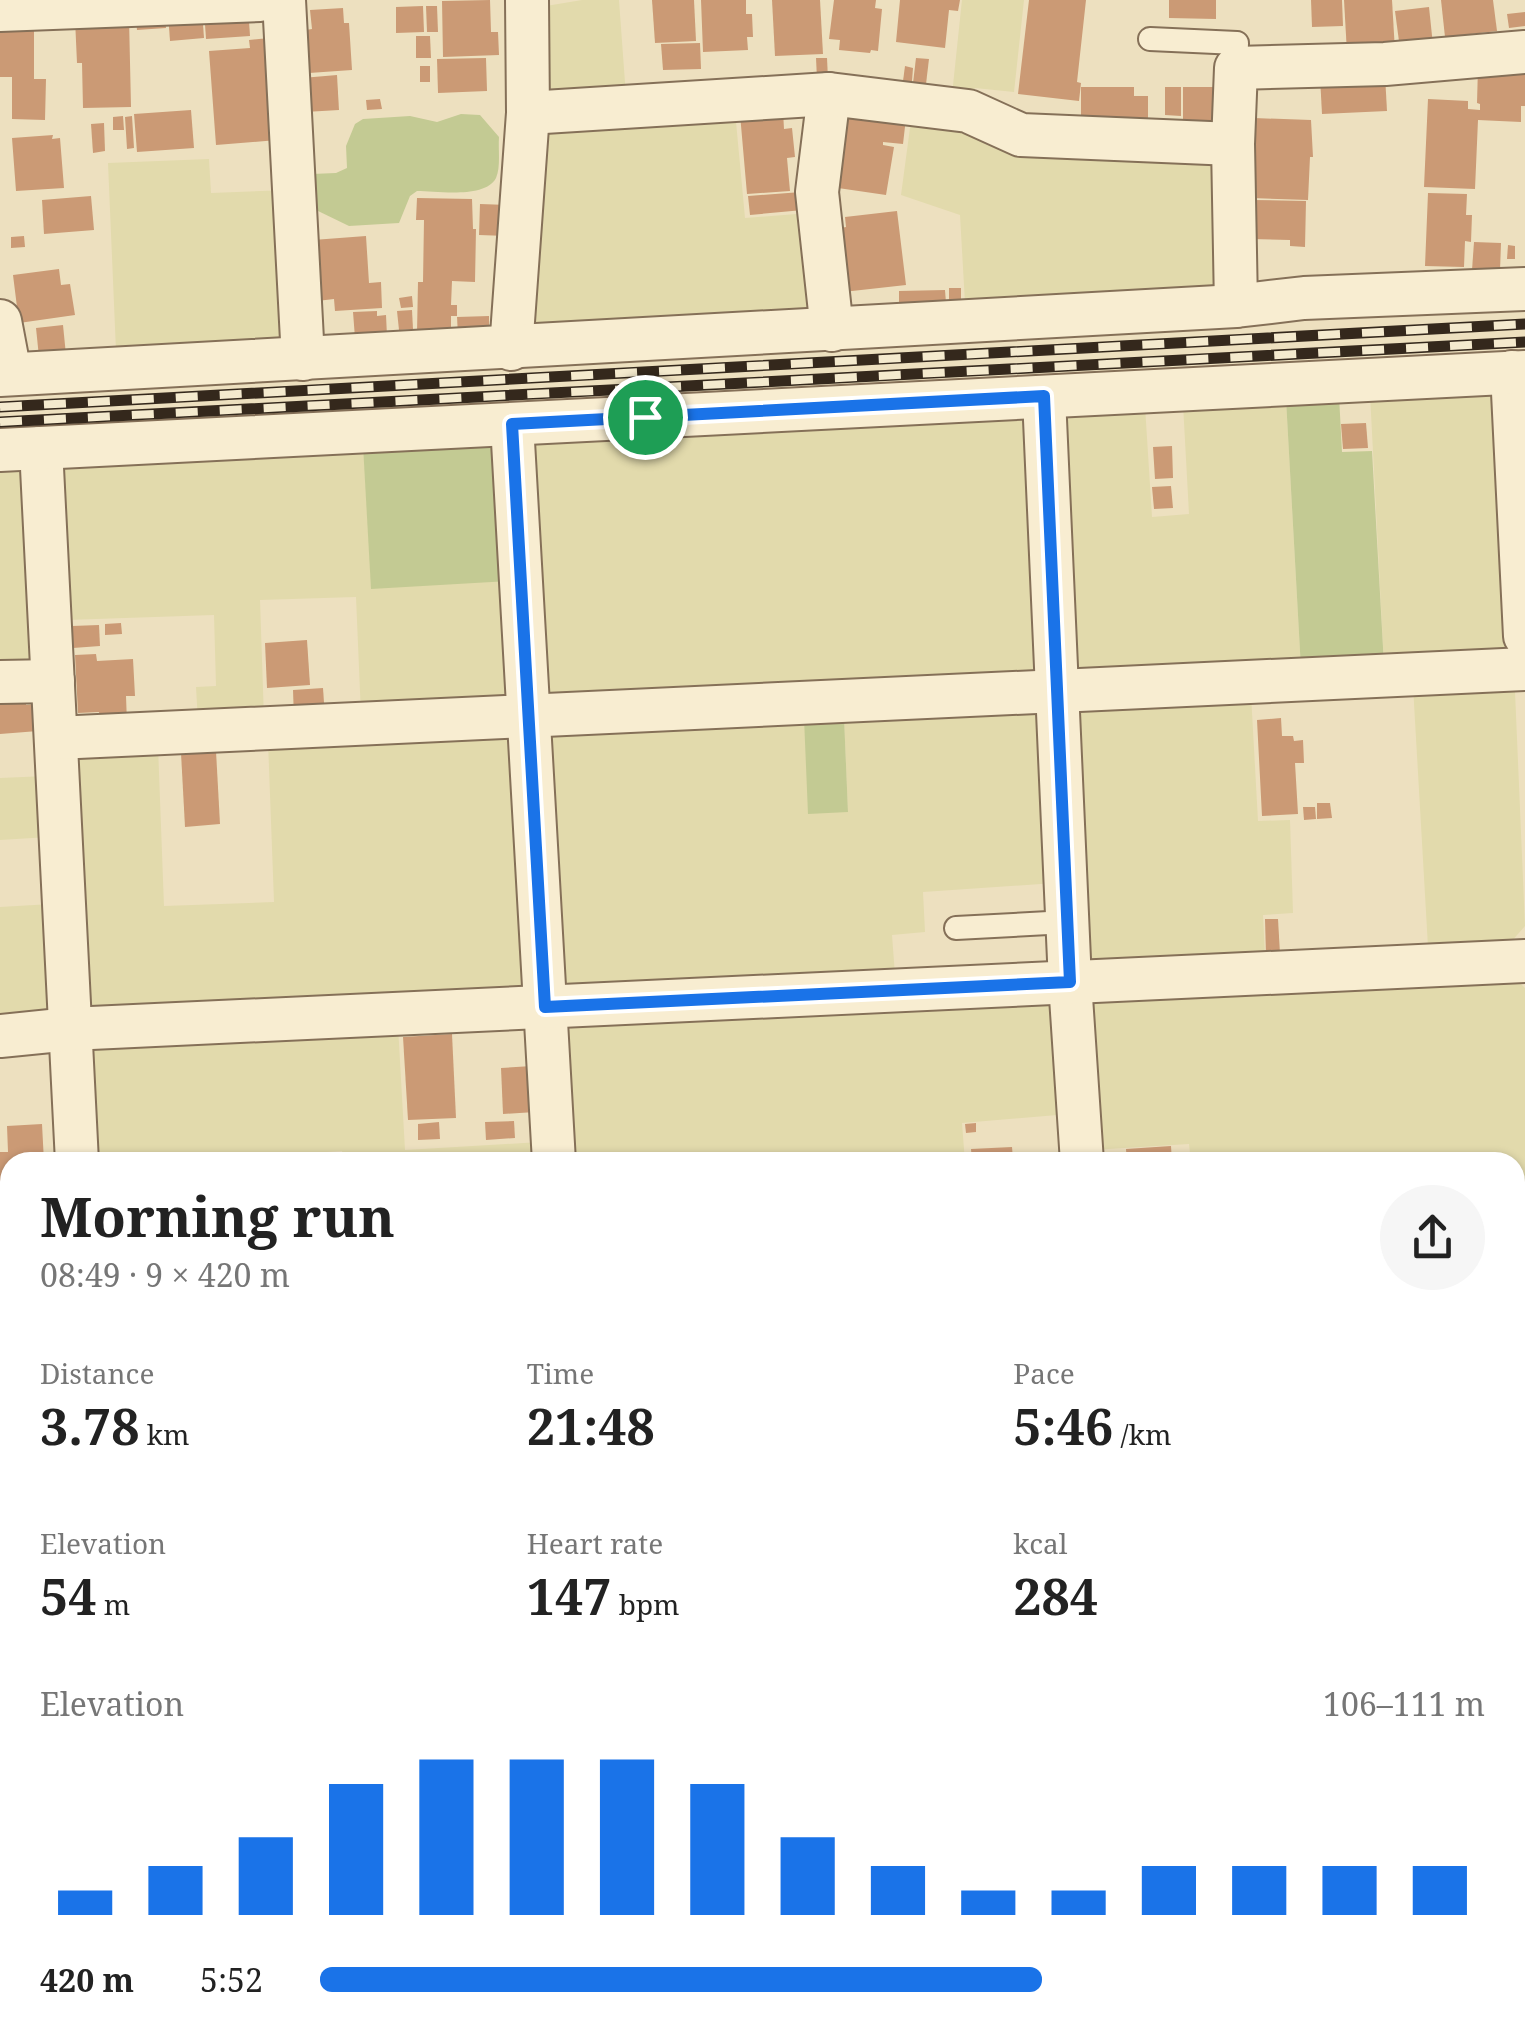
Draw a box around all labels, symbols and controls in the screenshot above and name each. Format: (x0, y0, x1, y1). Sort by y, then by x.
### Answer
pin (603, 375, 688, 460)
icon: arrive (618, 390, 673, 445)
text: Morning run (40, 1178, 395, 1253)
button: share (1380, 1185, 1485, 1290)
text: 08:49 · 9 × 420 m (40, 1253, 290, 1296)
text: Distance (40, 1354, 154, 1392)
text: Time (527, 1354, 594, 1392)
text: Pace (1013, 1354, 1075, 1392)
text: 3.78 (40, 1392, 139, 1460)
text: 21:48 (527, 1392, 655, 1460)
text: 5:46 (1013, 1392, 1113, 1460)
text: km (139, 1415, 190, 1453)
text: /km (1113, 1415, 1171, 1453)
text: Elevation (40, 1524, 166, 1562)
text: Heart rate (527, 1524, 663, 1562)
text: kcal (1013, 1524, 1067, 1562)
text: 54 (40, 1562, 97, 1630)
text: 147 (527, 1562, 611, 1630)
text: 284 (1013, 1562, 1098, 1630)
text: m (97, 1585, 130, 1623)
text: bpm (611, 1585, 680, 1623)
text: Elevation (40, 1682, 184, 1725)
text: 106–111 m (1323, 1682, 1485, 1725)
text: 420 m (40, 1958, 134, 2001)
text: 5:52 (200, 1958, 263, 2001)

